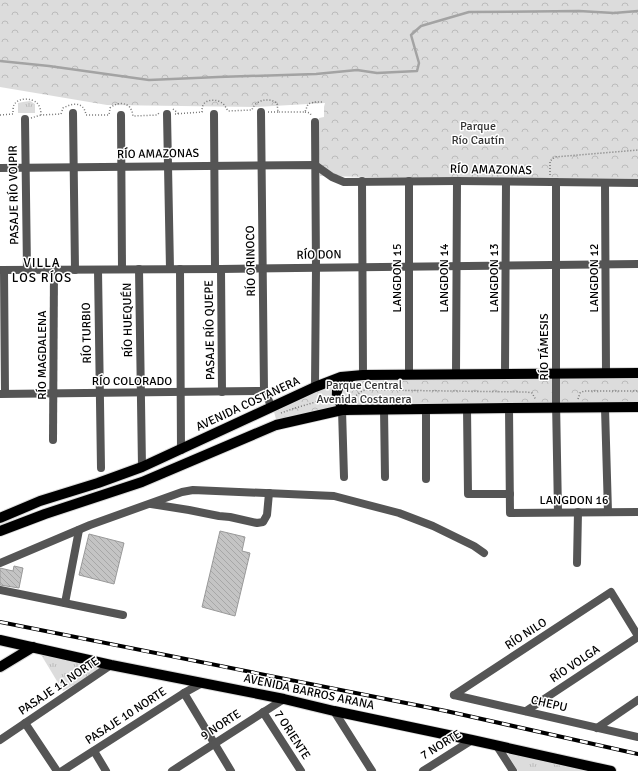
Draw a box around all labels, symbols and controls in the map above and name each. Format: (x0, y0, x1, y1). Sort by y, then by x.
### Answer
park label: Parque Río Cautín (451, 119, 505, 148)
street label: PASAJE RÍO VOIPIR (6, 145, 22, 245)
street label: RÍO AMAZONAS (117, 146, 200, 162)
street label: RÍO AMAZONAS (450, 162, 533, 178)
street label: RÍO ORINOCO (243, 225, 259, 297)
street label: LANGDON 14 (437, 243, 452, 312)
street label: LANGDON 15 (390, 244, 405, 312)
street label: LANGDON 13 (487, 244, 502, 312)
street label: LANGDON 12 (587, 244, 602, 312)
street label: RÍO DON (296, 247, 342, 263)
district label: VILLA LOS RÍOS (12, 255, 72, 286)
street label: PASAJE RÍO QUEPE (202, 280, 218, 380)
street label: RÍO HUEQUÉN (120, 282, 136, 358)
street label: RÍO TURBIO (79, 302, 95, 364)
street label: RÍO MAGDALENA (35, 310, 50, 400)
street label: RÍO TÁMESIS (537, 313, 552, 381)
street label: AVENIDA COSTANERA (194, 373, 303, 435)
street label: RÍO COLORADO (92, 374, 172, 389)
park label: Parque Central Avenida Costanera (316, 378, 412, 407)
street label: LANGDON 16 (540, 493, 608, 508)
street label: RÍO NILO (502, 615, 550, 653)
street label: RÍO VOLGA (547, 642, 603, 686)
street label: PASAJE 11 NORTE (16, 653, 102, 718)
street label: AVENIDA BARROS ARANA (242, 671, 376, 713)
street label: PASAJE 10 NORTE (83, 684, 170, 748)
street label: CHEPU (529, 693, 569, 715)
street label: 9 NORTE (198, 706, 244, 744)
street label: 7 ORIENTE (271, 708, 313, 762)
street label: 7 NORTE (418, 727, 464, 763)

